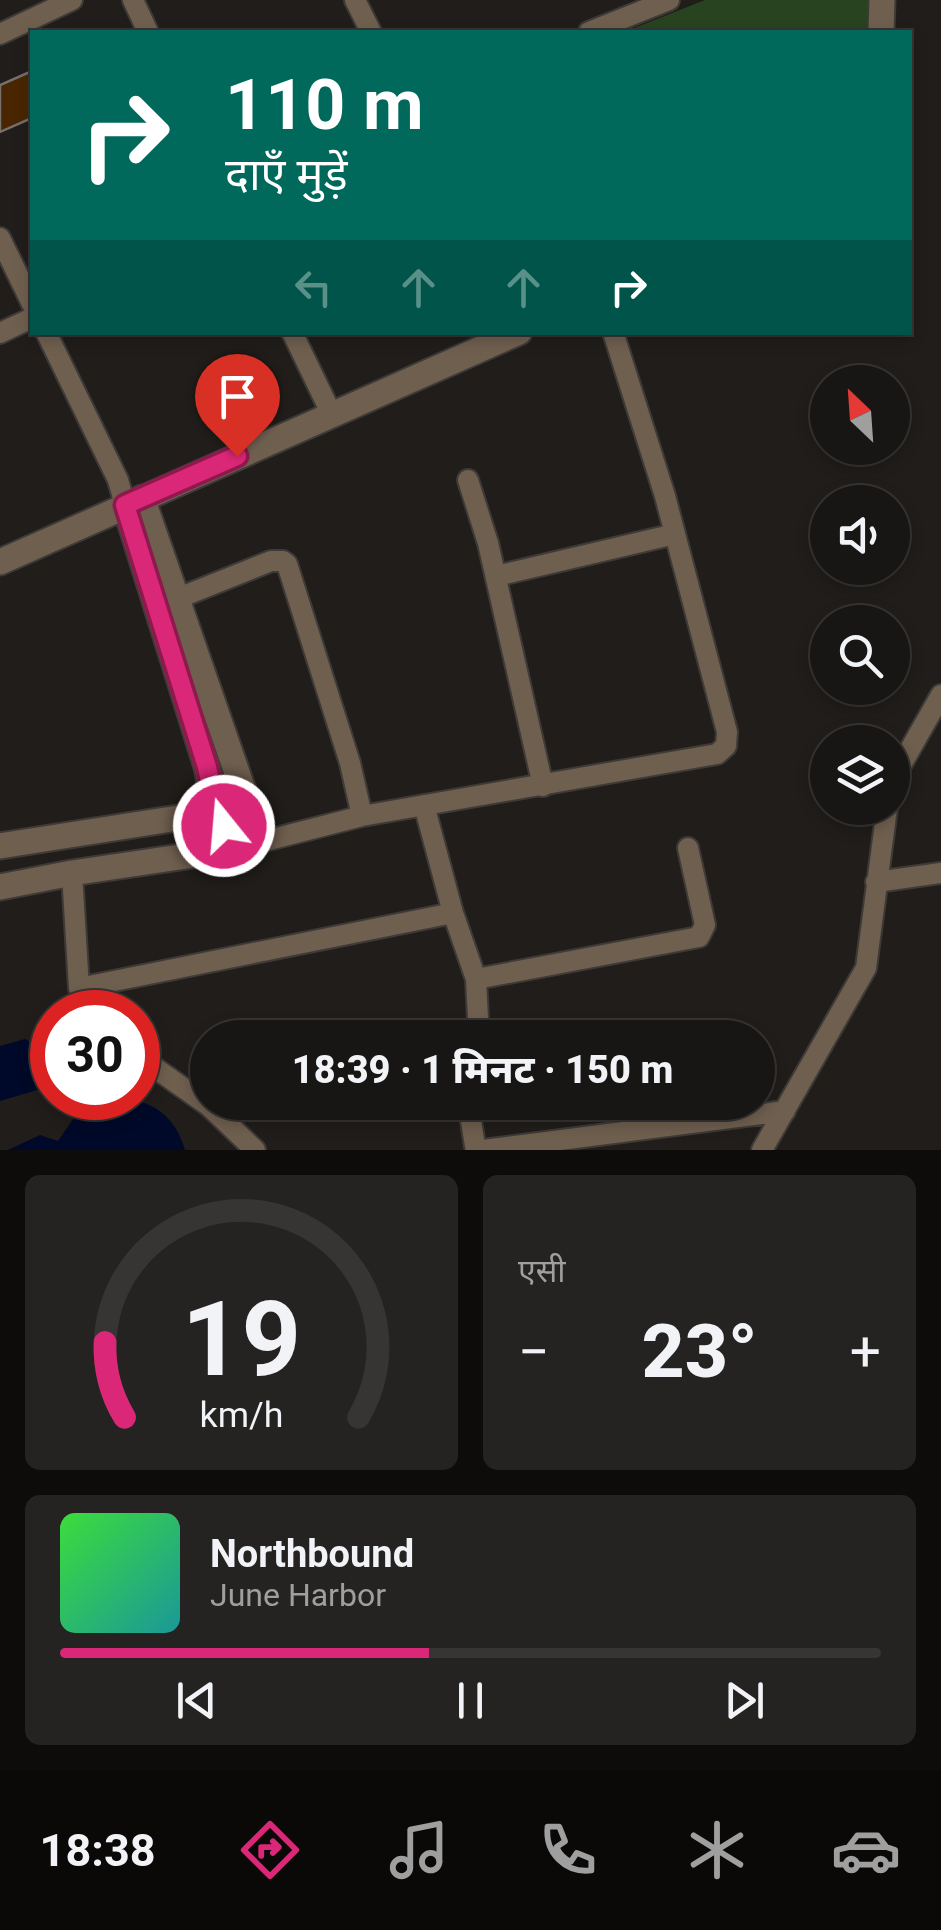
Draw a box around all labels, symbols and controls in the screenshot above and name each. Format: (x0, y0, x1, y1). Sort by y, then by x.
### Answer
text: 110 m (225, 64, 424, 146)
icon: right (60, 70, 190, 200)
text: दाएँ मुड़ें (225, 148, 348, 201)
icon: left (286, 260, 341, 315)
icon: ahead (391, 260, 446, 315)
icon: ahead (496, 260, 551, 315)
icon: right (601, 260, 656, 315)
pin (195, 354, 280, 457)
north arrow (810, 365, 910, 465)
map controls (810, 365, 910, 825)
icon: arrive (210, 369, 265, 424)
button: sound (810, 485, 910, 585)
button: search (810, 605, 910, 705)
button: layers (810, 725, 910, 825)
position arrow (172, 774, 276, 878)
speed limit sign: 30 (30, 990, 160, 1120)
text: 18:39 · 1 मिनट · 150 m (292, 1048, 673, 1092)
text: एसी (518, 1252, 566, 1290)
text: 19 (182, 1279, 301, 1400)
text: 23° (642, 1307, 758, 1395)
text: − (518, 1320, 549, 1384)
text: + (850, 1320, 881, 1384)
text: km/h (200, 1394, 283, 1436)
text: Northbound (210, 1532, 414, 1576)
text: June Harbor (210, 1576, 386, 1614)
icon: previous (169, 1673, 224, 1728)
icon: pause (443, 1673, 498, 1728)
icon: next (717, 1673, 772, 1728)
icon: directions (235, 1815, 305, 1885)
icon: music (384, 1815, 454, 1885)
icon: phone (533, 1815, 603, 1885)
icon: climate (682, 1815, 752, 1885)
icon: car (831, 1815, 901, 1885)
text: 18:38 (40, 1824, 156, 1877)

